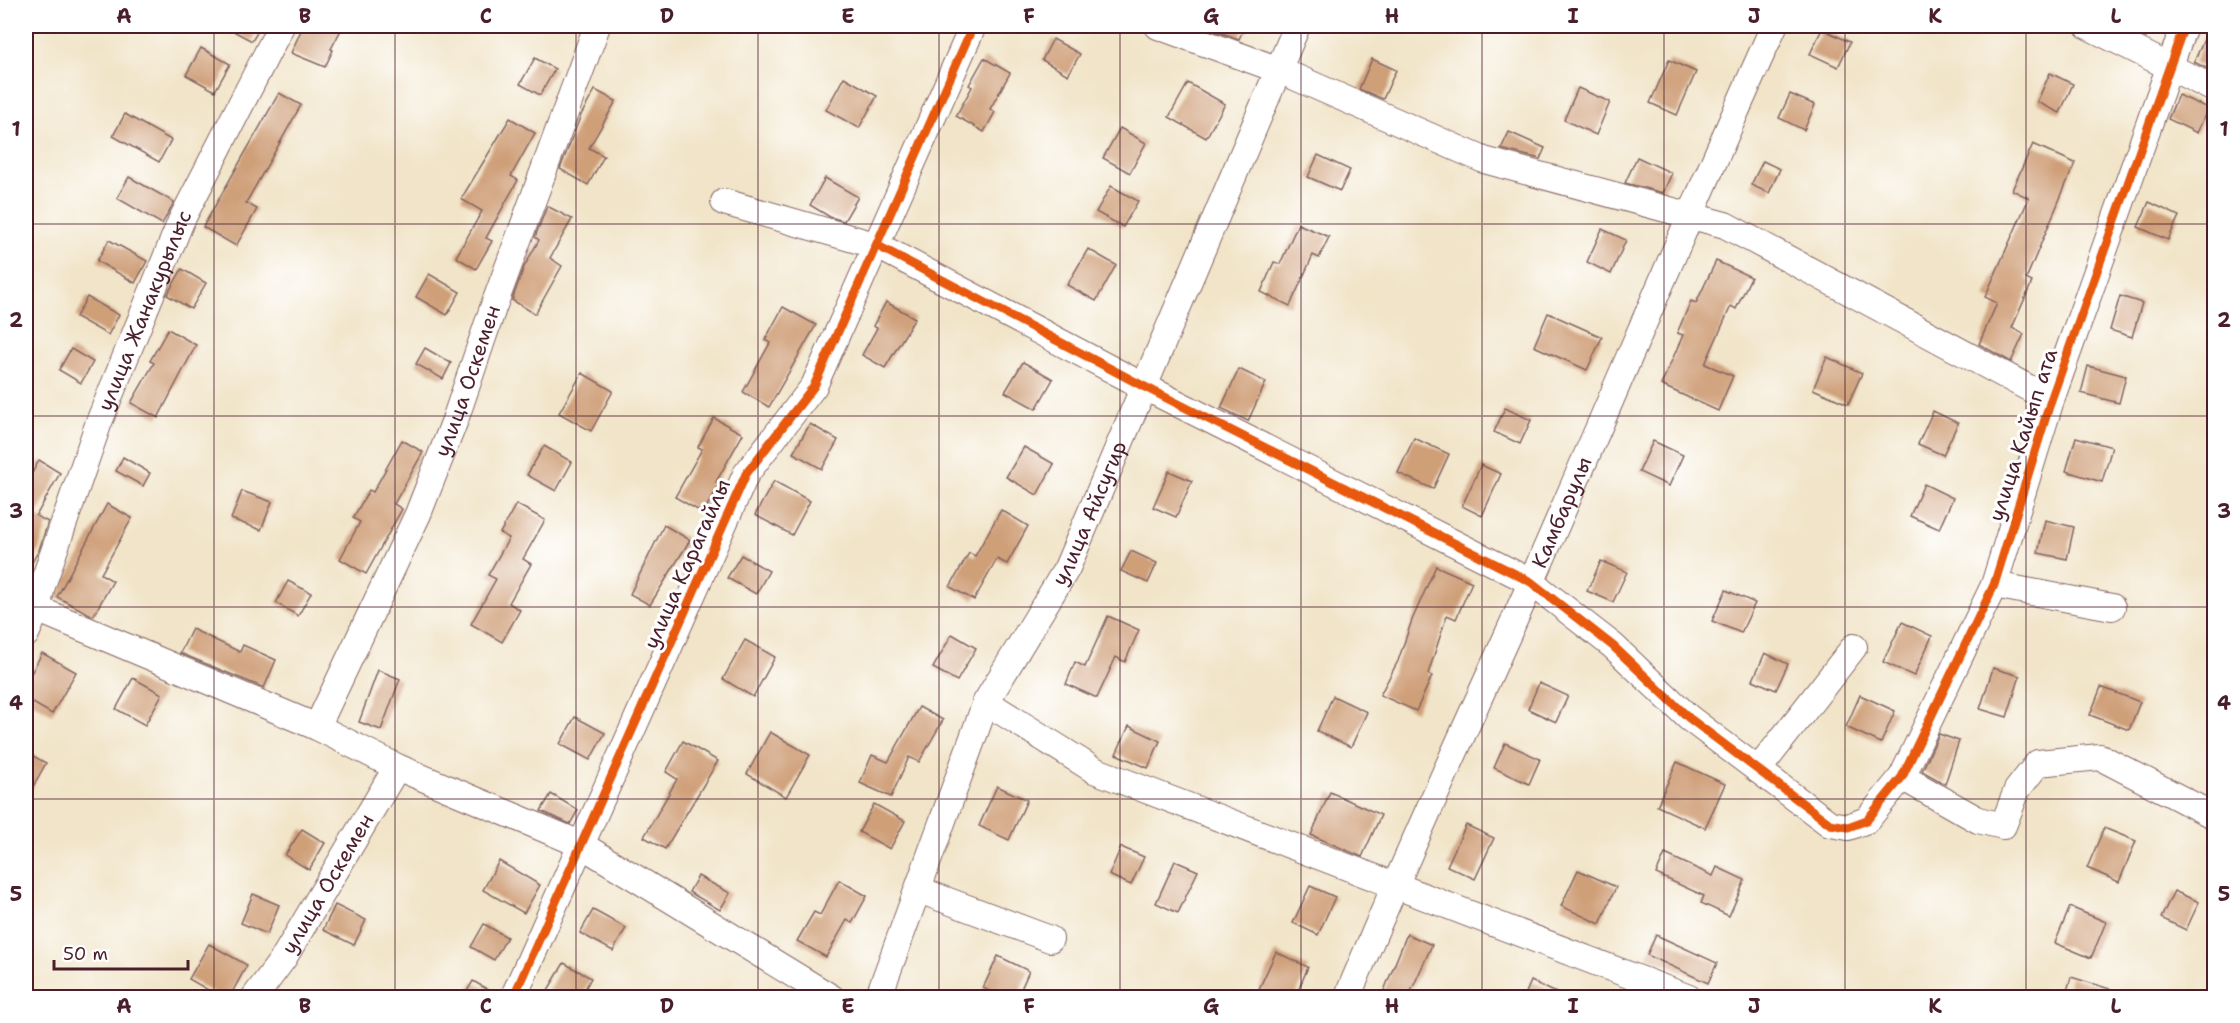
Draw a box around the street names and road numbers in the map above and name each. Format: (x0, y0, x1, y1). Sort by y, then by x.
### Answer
street label: улица Жанакурылыс (91, 205, 198, 415)
street label: улица Оскемен (428, 301, 507, 461)
street label: улица Кайып ата (1982, 345, 2064, 525)
street label: улица Айсугир (1046, 436, 1133, 591)
street label: Камбарулы (1525, 452, 1598, 573)
street label: улица Карагайлы (637, 475, 737, 653)
street label: улица Оскемен (275, 808, 380, 959)

